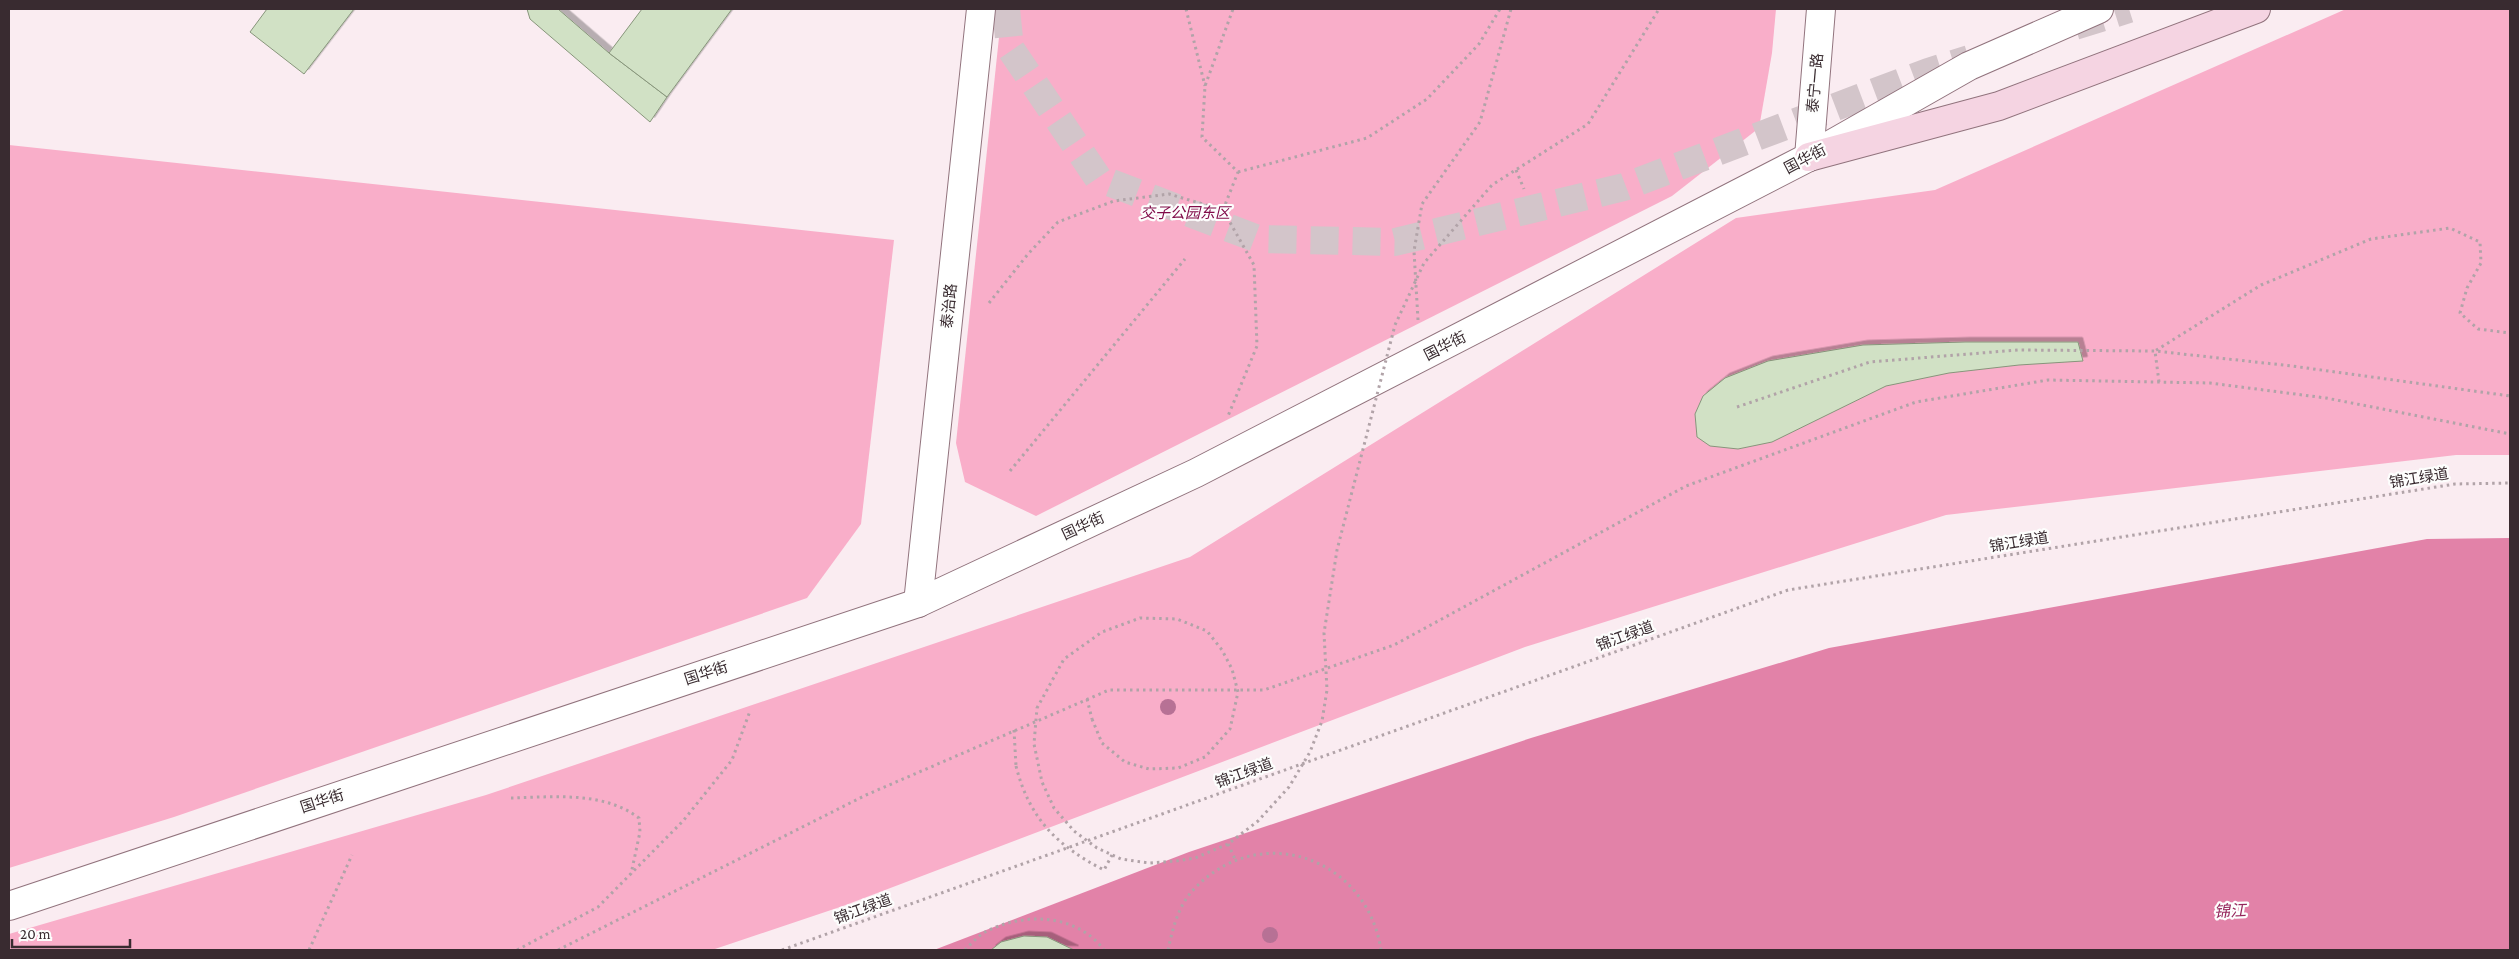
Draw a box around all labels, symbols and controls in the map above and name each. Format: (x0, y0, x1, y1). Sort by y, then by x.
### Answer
street label: 泰宁一路 (1804, 52, 1826, 114)
street label: 国华街 (1781, 140, 1829, 177)
park label: 交子公园东区 (1140, 205, 1232, 221)
street label: 泰治路 (939, 283, 959, 329)
street label: 国华街 (1421, 328, 1469, 363)
street label: 锦江绿道 (2388, 465, 2450, 491)
street label: 国华街 (1059, 508, 1107, 543)
street label: 锦江绿道 (1988, 529, 2050, 555)
street label: 锦江绿道 (1594, 618, 1656, 654)
street label: 国华街 (682, 657, 730, 688)
street label: 锦江绿道 (1213, 755, 1275, 791)
street label: 国华街 (298, 785, 346, 816)
street label: 锦江绿道 (832, 891, 894, 927)
water label: 锦江 (2214, 902, 2248, 920)
scale bar (12, 916, 130, 948)
text: 20 m (20, 926, 51, 942)

